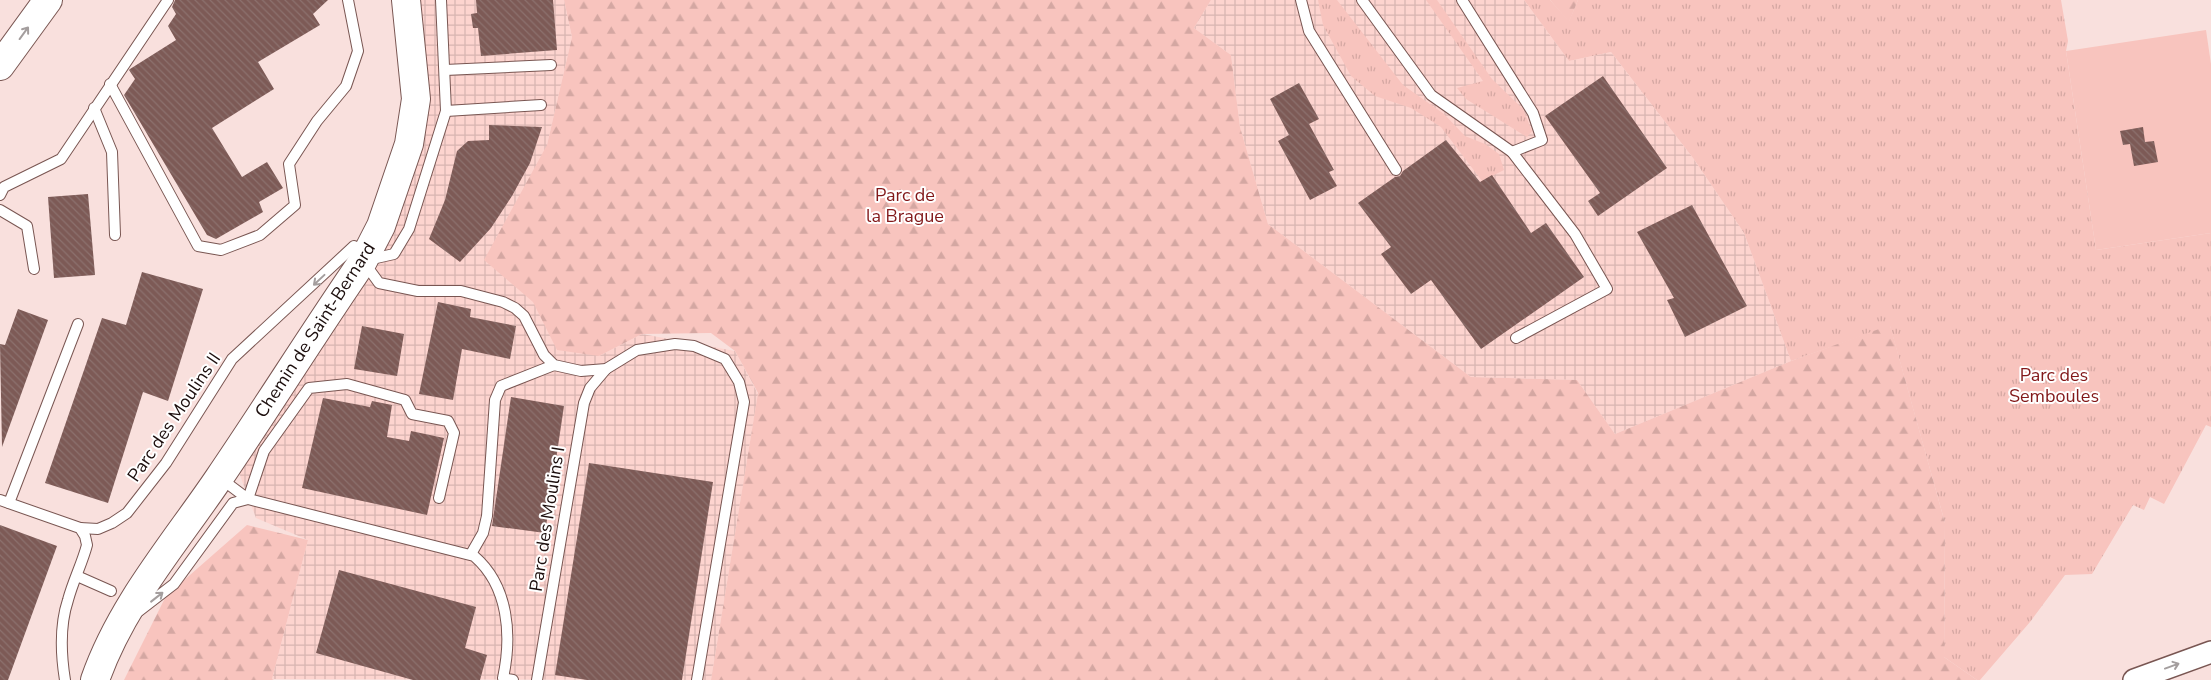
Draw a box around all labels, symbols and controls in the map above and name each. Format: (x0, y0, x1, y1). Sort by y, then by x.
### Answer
one-way arrow (19, 26, 29, 40)
park label: Parc de la Brague (866, 183, 944, 228)
street label: Chemin de Saint-Bernard (249, 238, 381, 422)
one-way arrow (312, 274, 325, 285)
street label: Parc des Moulins II (122, 348, 226, 486)
park label: Parc des Semboules (2009, 363, 2099, 408)
street label: Parc des Moulins I (524, 445, 570, 593)
one-way arrow (150, 592, 164, 602)
one-way arrow (2164, 661, 2179, 670)

